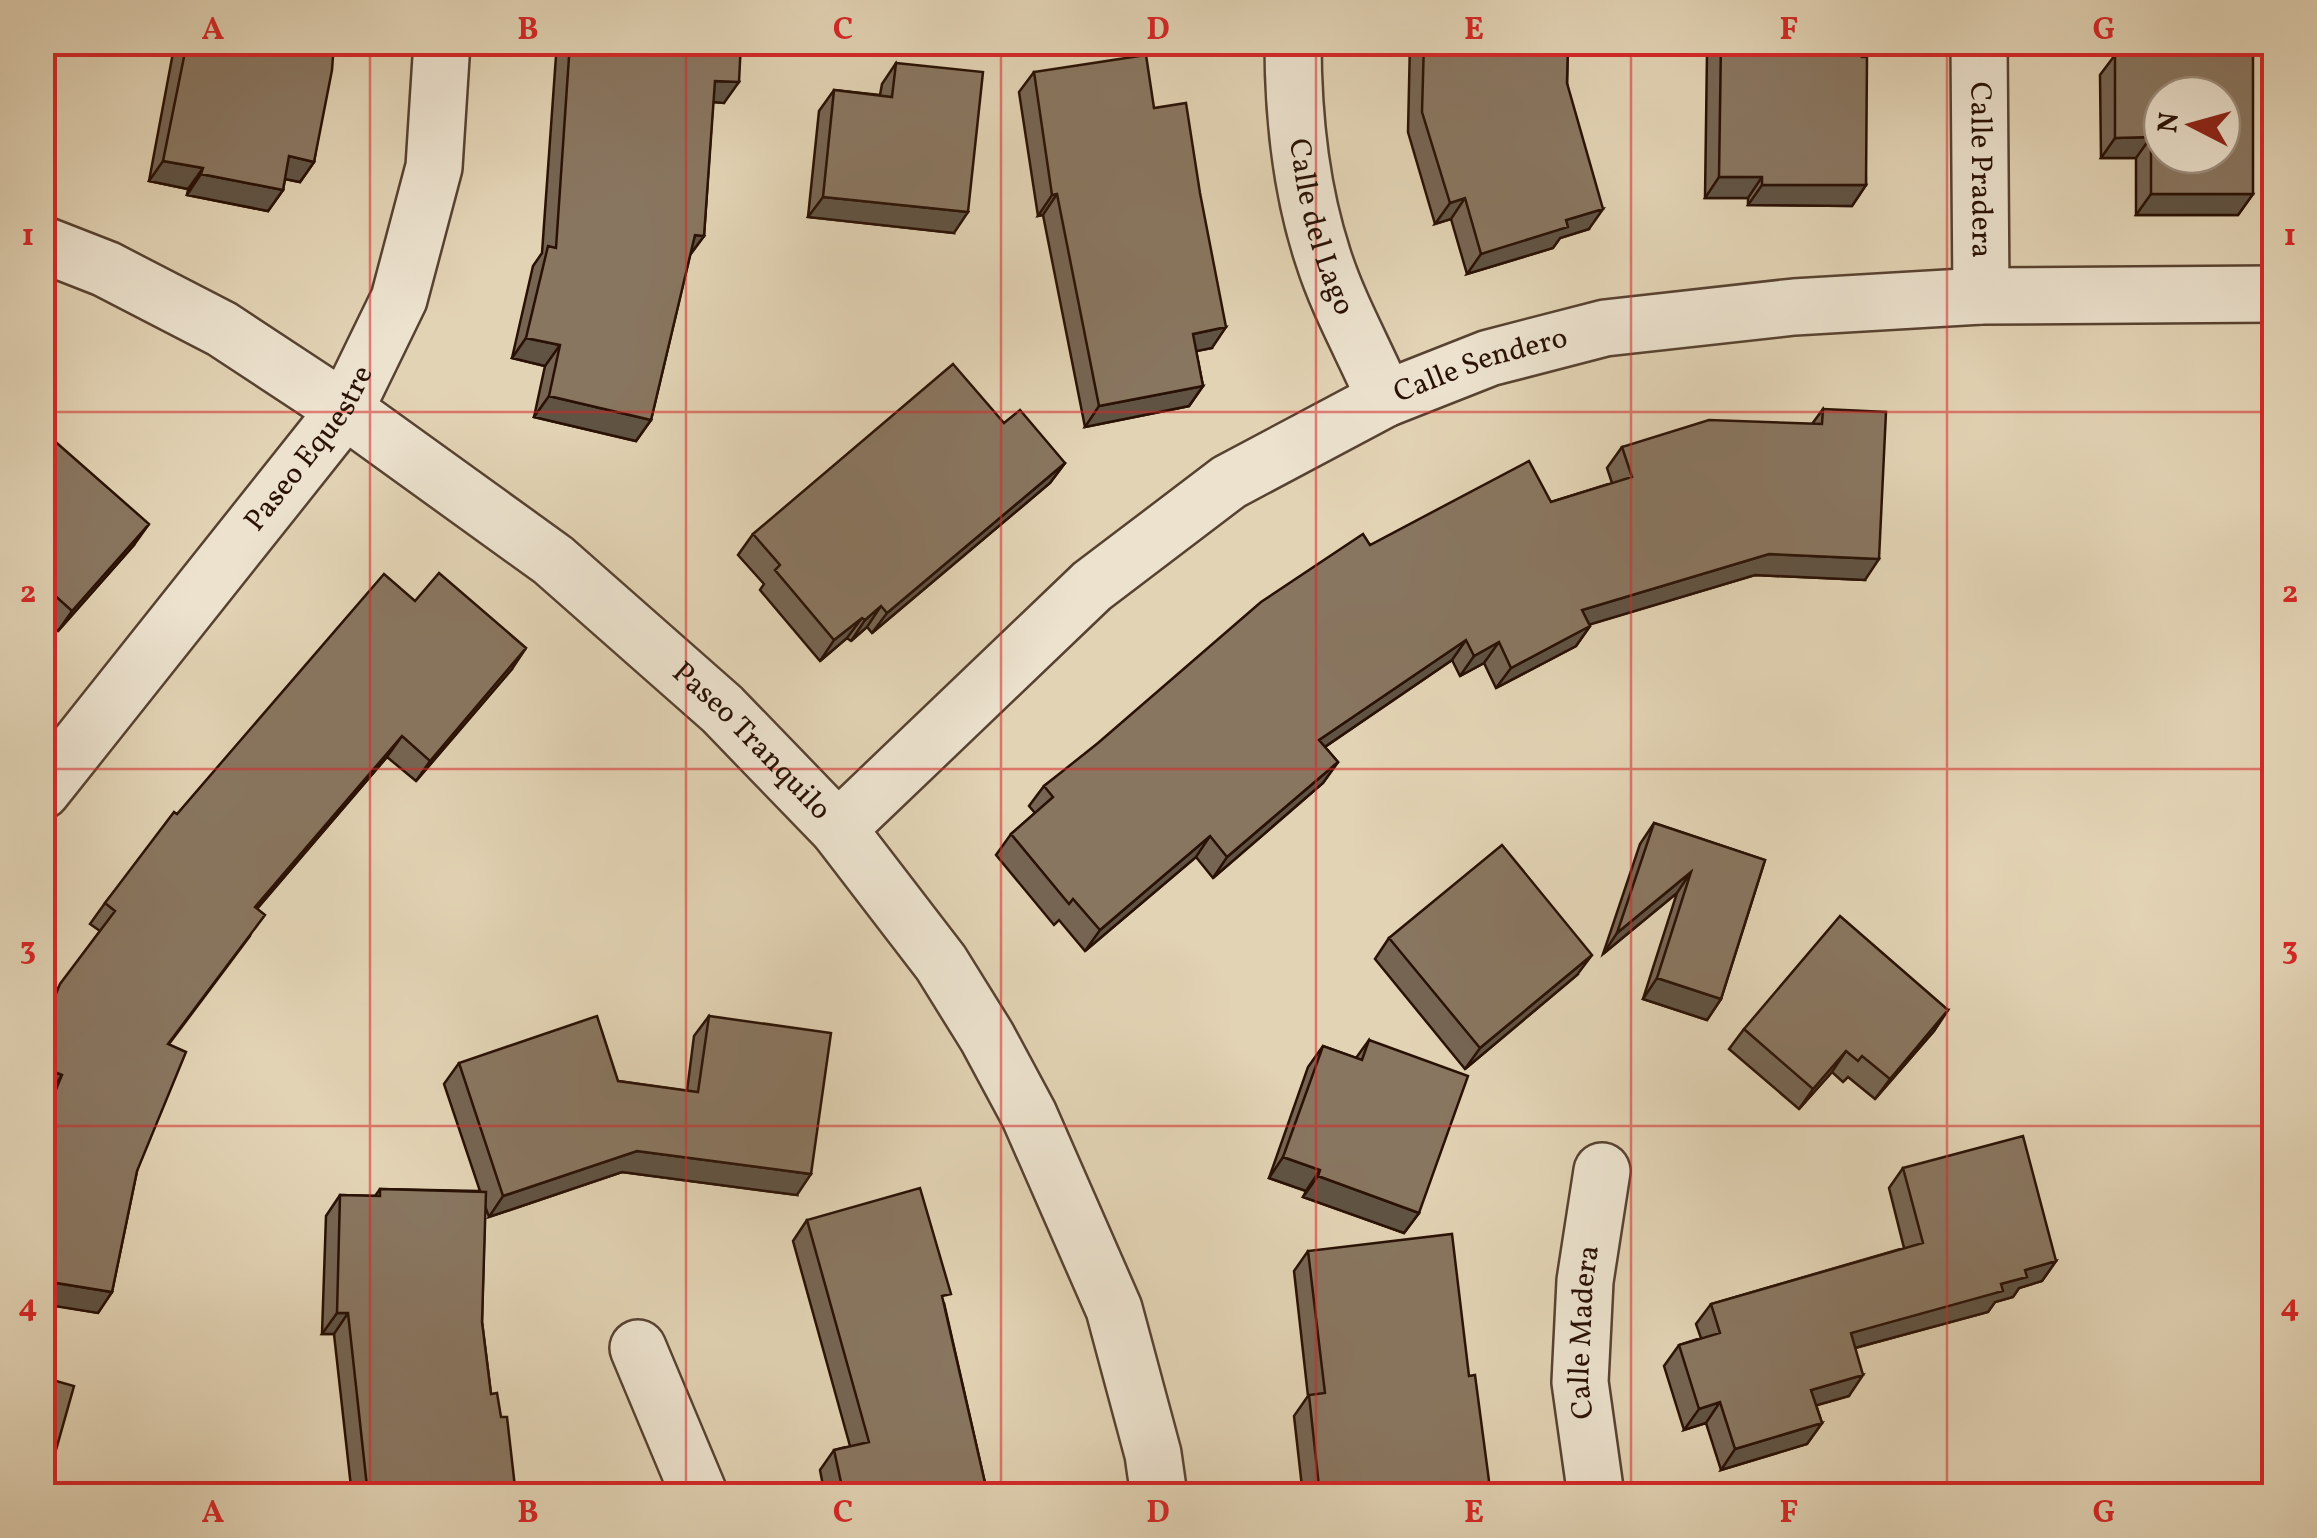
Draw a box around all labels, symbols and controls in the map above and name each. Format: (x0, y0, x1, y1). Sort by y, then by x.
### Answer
text: A (202, 9, 225, 53)
text: B (517, 9, 539, 53)
text: C (833, 9, 853, 53)
text: D (1146, 9, 1170, 53)
text: E (1464, 9, 1484, 53)
text: F (1780, 9, 1799, 53)
text: G (2093, 9, 2115, 53)
north arrow (2142, 75, 2242, 175)
street label: Calle Pradera (1958, 82, 2002, 258)
text: N (2149, 111, 2190, 135)
street label: Calle del Lago (1277, 136, 1364, 322)
text: 1 (22, 215, 34, 259)
text: 1 (2284, 215, 2296, 259)
street label: Calle Sendero (1388, 317, 1572, 414)
street label: Paseo Equestre (235, 359, 384, 541)
text: 2 (20, 572, 36, 616)
text: 2 (2282, 572, 2298, 616)
street label: Paseo Tranquilo (662, 653, 840, 830)
text: 3 (20, 929, 36, 973)
text: 3 (2282, 929, 2298, 973)
street label: Calle Madera (1559, 1242, 1611, 1422)
text: 4 (18, 1286, 38, 1330)
text: 4 (2280, 1286, 2300, 1330)
text: A (202, 1492, 225, 1536)
text: B (517, 1492, 539, 1536)
text: C (833, 1492, 853, 1536)
text: D (1146, 1492, 1170, 1536)
text: E (1464, 1492, 1484, 1536)
text: F (1780, 1492, 1799, 1536)
text: G (2093, 1492, 2115, 1536)

